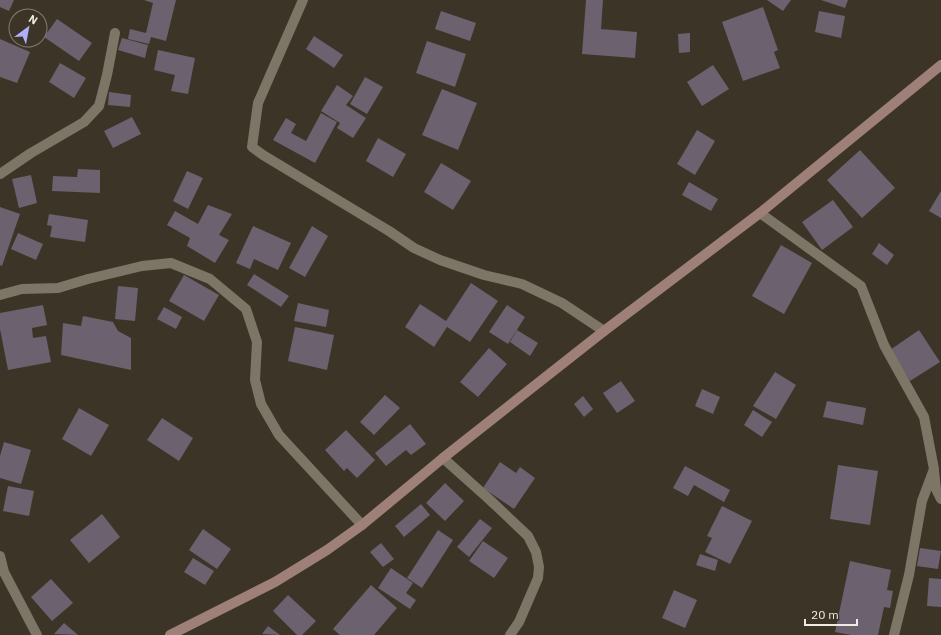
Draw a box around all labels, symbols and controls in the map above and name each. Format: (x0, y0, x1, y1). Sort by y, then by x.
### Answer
north arrow (8, 8, 48, 48)
text: N (26, 11, 40, 28)
scale bar (805, 601, 857, 627)
text: 20 m (811, 607, 839, 622)

